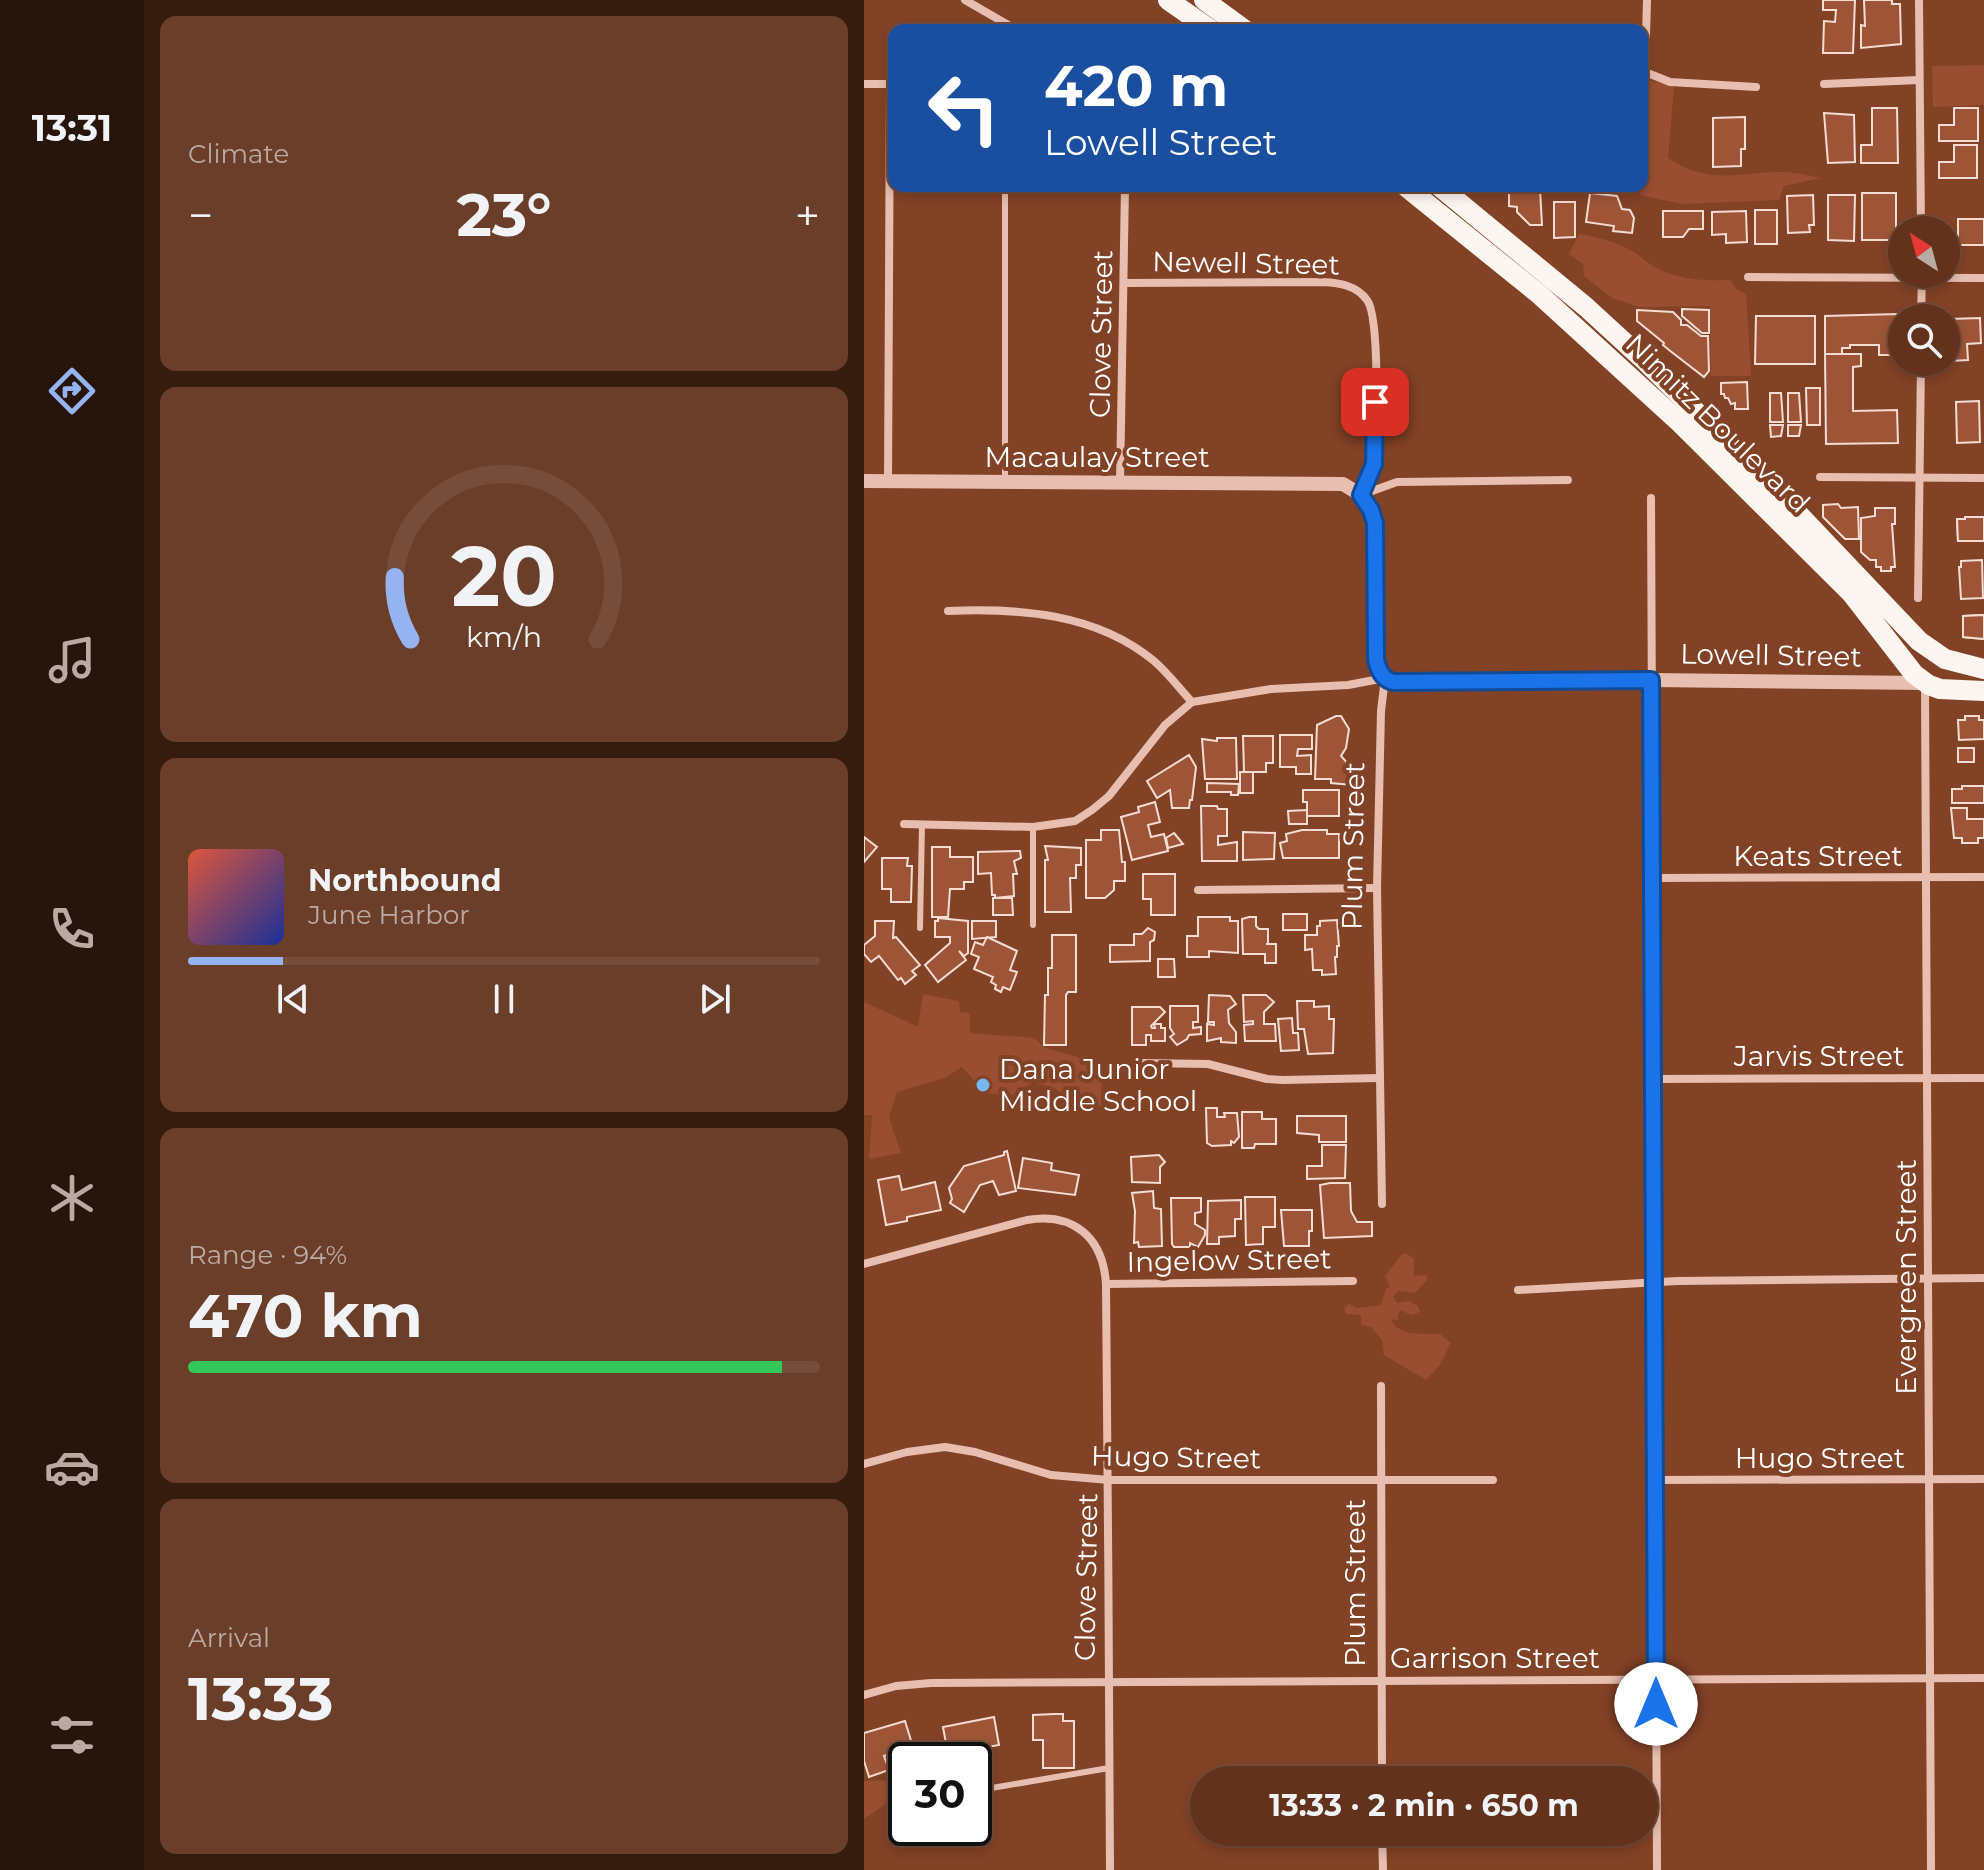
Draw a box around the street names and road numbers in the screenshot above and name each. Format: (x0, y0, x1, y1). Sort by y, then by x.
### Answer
street label: Newell Street (1152, 244, 1340, 282)
street label: Clove Street (1083, 250, 1119, 418)
street label: Nimitz Boulevard (1619, 326, 1817, 520)
street label: Macaulay Street (984, 440, 1210, 474)
street label: Lowell Street (1680, 636, 1862, 674)
street label: Plum Street (1335, 762, 1371, 930)
street label: Keats Street (1733, 839, 1903, 873)
street label: Jarvis Street (1733, 1039, 1904, 1073)
street label: Evergreen Street (1889, 1159, 1923, 1395)
street label: Ingelow Street (1126, 1241, 1332, 1279)
street label: Hugo Street (1091, 1439, 1261, 1475)
street label: Hugo Street (1735, 1441, 1905, 1475)
street label: Clove Street (1068, 1493, 1104, 1661)
street label: Plum Street (1338, 1499, 1372, 1667)
street label: Garrison Street (1390, 1641, 1600, 1675)

